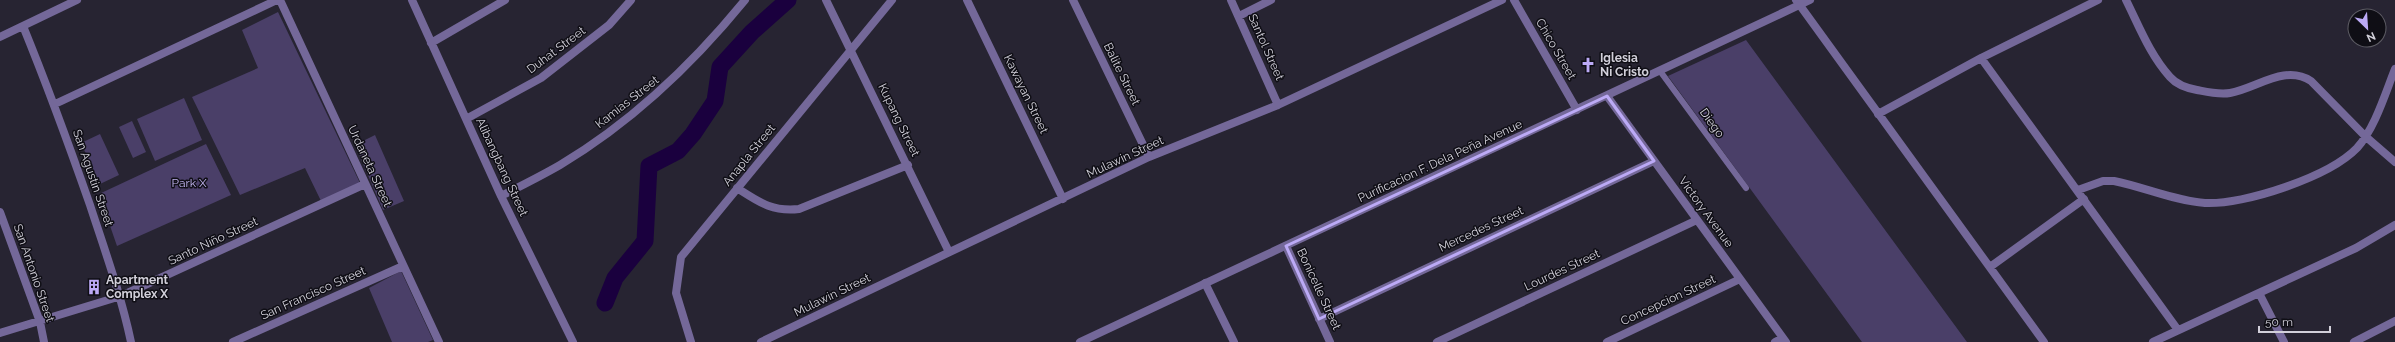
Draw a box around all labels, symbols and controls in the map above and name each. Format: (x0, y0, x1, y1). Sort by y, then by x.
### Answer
north arrow (2347, 8, 2387, 48)
street label: Santol Street (1245, 12, 1287, 82)
street label: Chico Street (1533, 16, 1579, 82)
street label: Duhat Street (524, 23, 588, 77)
text: N (2364, 29, 2378, 44)
street label: Balite Street (1101, 41, 1143, 107)
place label: Iglesia Ni Cristo (1600, 51, 1649, 79)
street label: Kawayan Street (1001, 52, 1051, 136)
church icon: Iglesia Ni Cristo (1579, 56, 1597, 74)
street label: Kamias Street (593, 73, 661, 131)
street label: Kupang Street (875, 81, 923, 159)
street label: Diego (1697, 106, 1727, 140)
street label: Alibangbang Street (473, 116, 531, 218)
street label: Purificacion F. Dela Peña Avenue (1356, 117, 1524, 205)
street label: Anapla Street (720, 121, 778, 189)
street label: Urdaneta Street (345, 123, 395, 209)
street label: San Agustin Street (70, 128, 116, 228)
street label: Mulawin Street (1084, 133, 1166, 181)
street label: Victory Avenue (1676, 174, 1736, 250)
park label: Park X (171, 176, 207, 190)
street label: Mercedes Street (1436, 203, 1526, 255)
street label: Santo Niño Street (166, 214, 260, 268)
street label: San Antonio Street (11, 222, 57, 324)
street label: Bonicelle Street (1294, 246, 1344, 332)
street label: Lourdes Street (1522, 246, 1602, 294)
street label: San Francisco Street (258, 264, 368, 322)
street label: Mulawin Street (792, 271, 872, 319)
street label: Concepcion Street (1618, 272, 1718, 328)
place label: Apartment Complex X (106, 273, 168, 301)
building icon: Apartment Complex X (85, 278, 103, 296)
scale bar (2259, 308, 2330, 334)
text: 50 m (2265, 315, 2293, 329)

